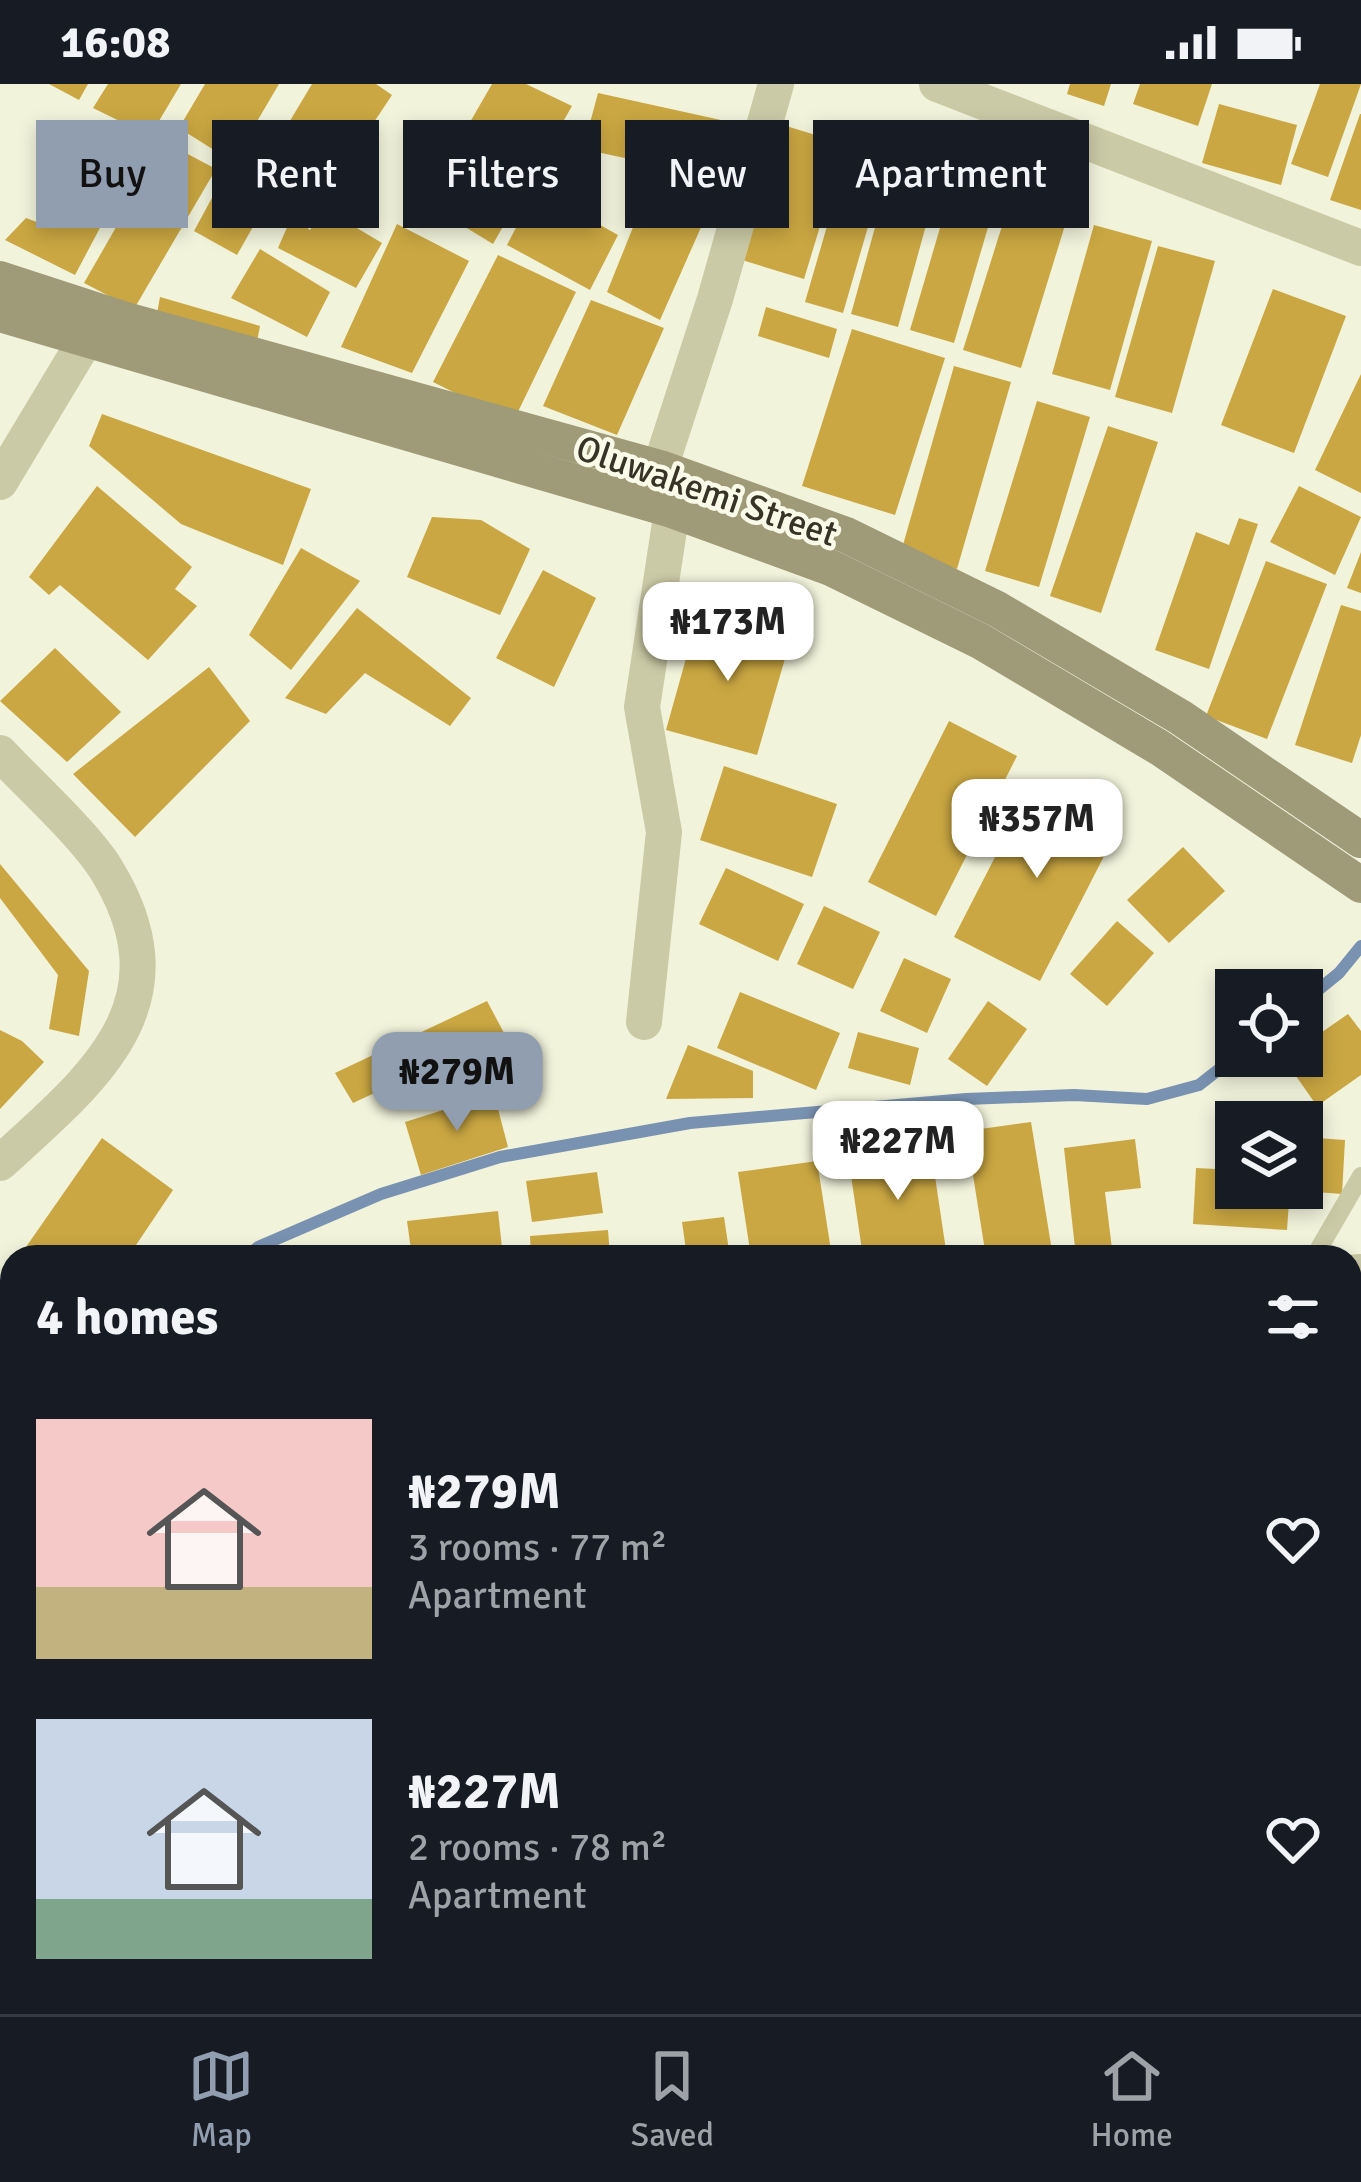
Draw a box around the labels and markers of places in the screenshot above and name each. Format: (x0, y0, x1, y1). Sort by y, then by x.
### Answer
pin: ₦173M (644, 582, 812, 684)
pin: ₦357M (953, 779, 1121, 881)
pin: ₦279M (373, 1032, 541, 1134)
pin: ₦227M (814, 1101, 982, 1203)

